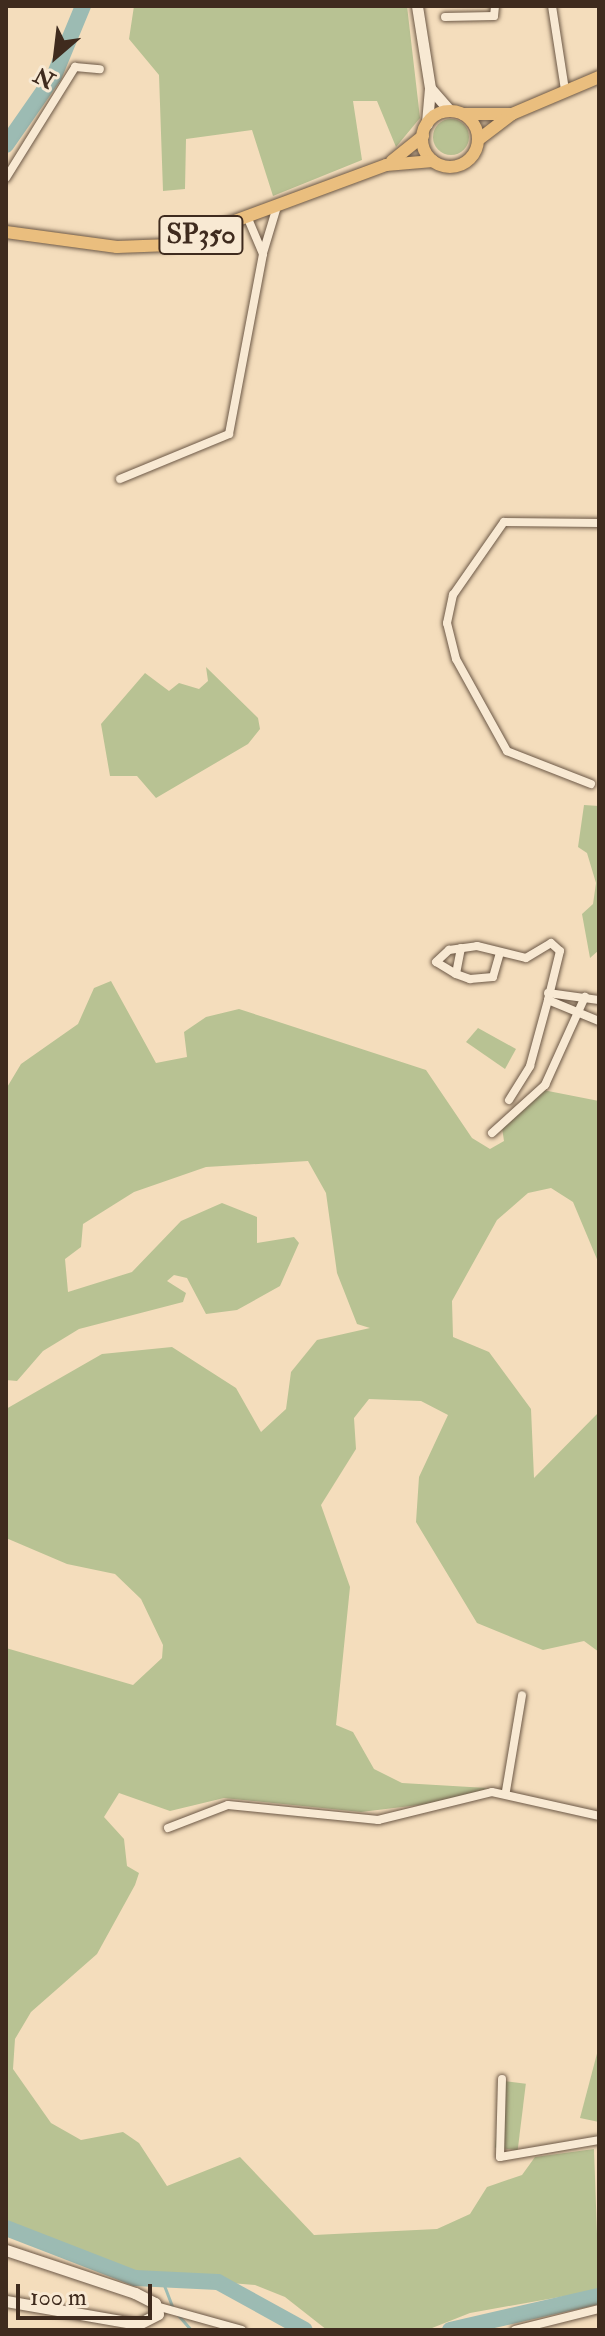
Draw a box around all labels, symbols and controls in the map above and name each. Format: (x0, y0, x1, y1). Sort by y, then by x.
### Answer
north arrow (16, 16, 96, 96)
text: N (29, 60, 60, 94)
road number: SP350 (157, 211, 245, 259)
scale bar (20, 2268, 156, 2318)
text: 100 m (30, 2282, 87, 2313)

